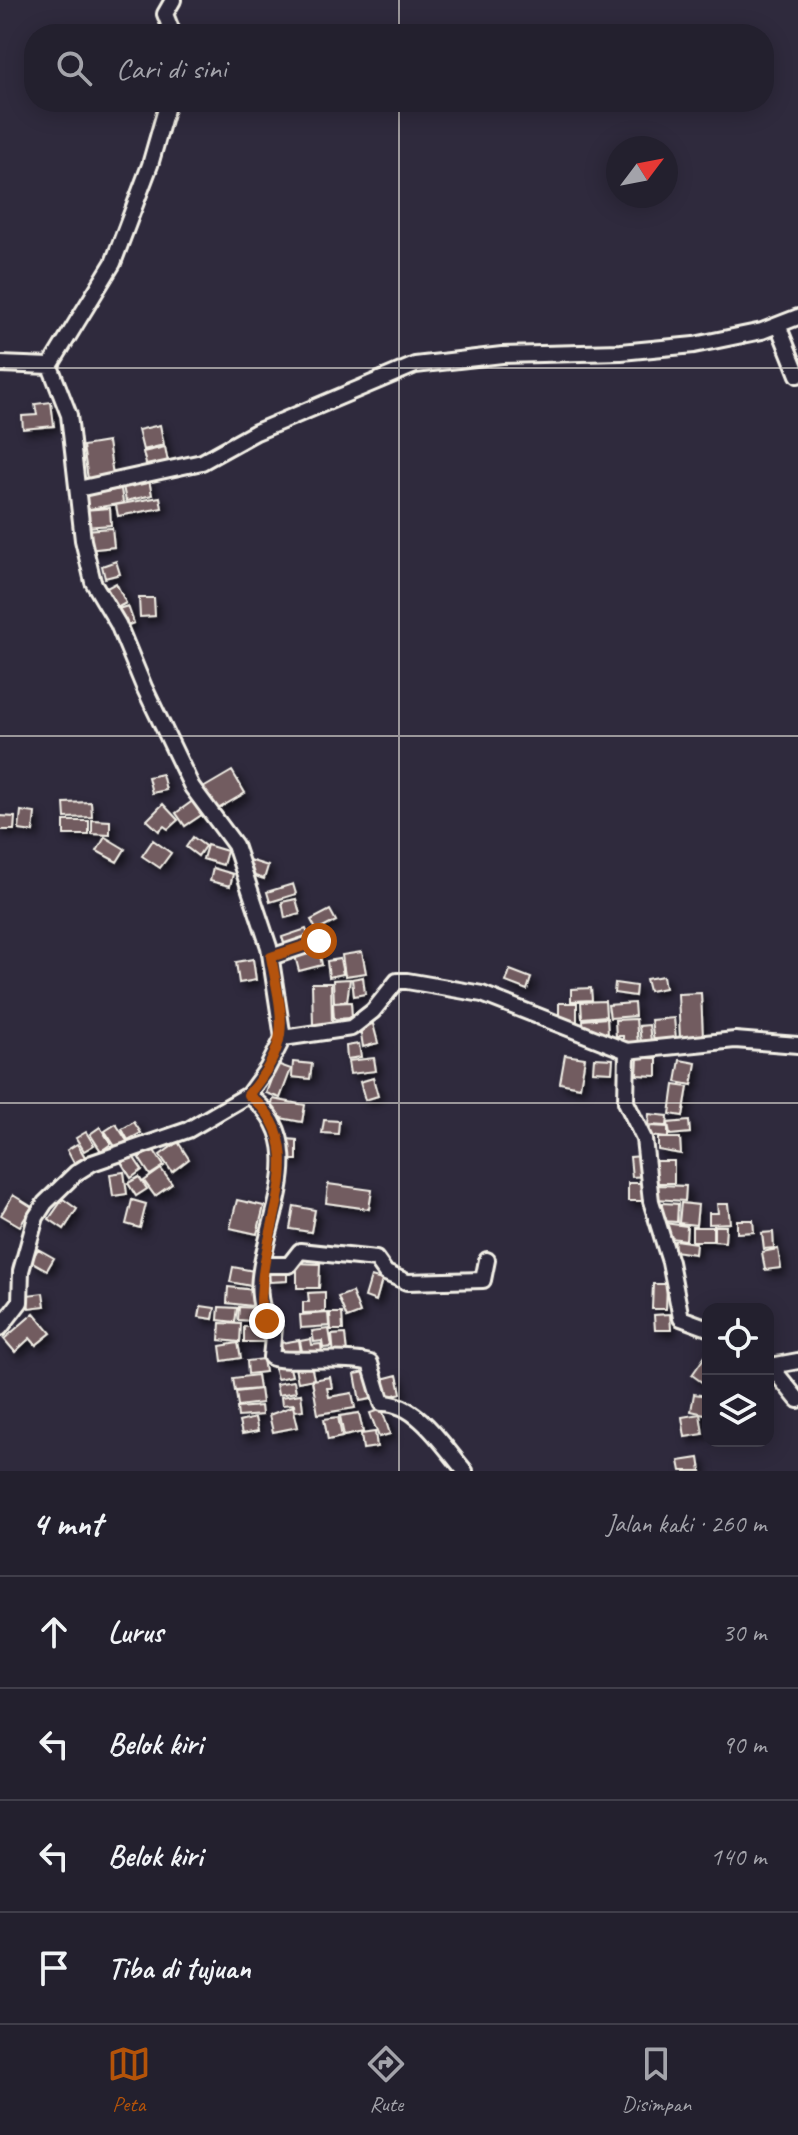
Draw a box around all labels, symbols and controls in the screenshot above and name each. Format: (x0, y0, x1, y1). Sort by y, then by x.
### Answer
search box (24, 24, 774, 112)
icon: search (52, 46, 96, 90)
text: Cari di sini (116, 49, 227, 87)
north arrow (606, 136, 678, 208)
route start (301, 923, 337, 959)
route end (249, 1303, 285, 1339)
map controls (702, 1303, 774, 1447)
button: locate (702, 1303, 774, 1375)
button: layers (702, 1375, 774, 1447)
text: 4 mnt (32, 1502, 102, 1545)
text: Jalan kaki · 260 m (606, 1507, 766, 1540)
icon: ahead (32, 1610, 76, 1654)
text: Lurus (108, 1613, 163, 1651)
text: 30 m (722, 1616, 766, 1649)
icon: left (32, 1722, 76, 1766)
text: Belok kiri (108, 1725, 203, 1763)
text: 90 m (722, 1728, 766, 1761)
icon: left (32, 1834, 76, 1878)
text: Belok kiri (108, 1837, 203, 1875)
text: 140 m (710, 1840, 766, 1873)
icon: arrive (32, 1946, 76, 1990)
text: Tiba di tujuan (108, 1949, 251, 1987)
tab: Peta (107, 2042, 151, 2118)
tab: Rute (364, 2042, 408, 2118)
tab: Disimpan (622, 2042, 691, 2118)

